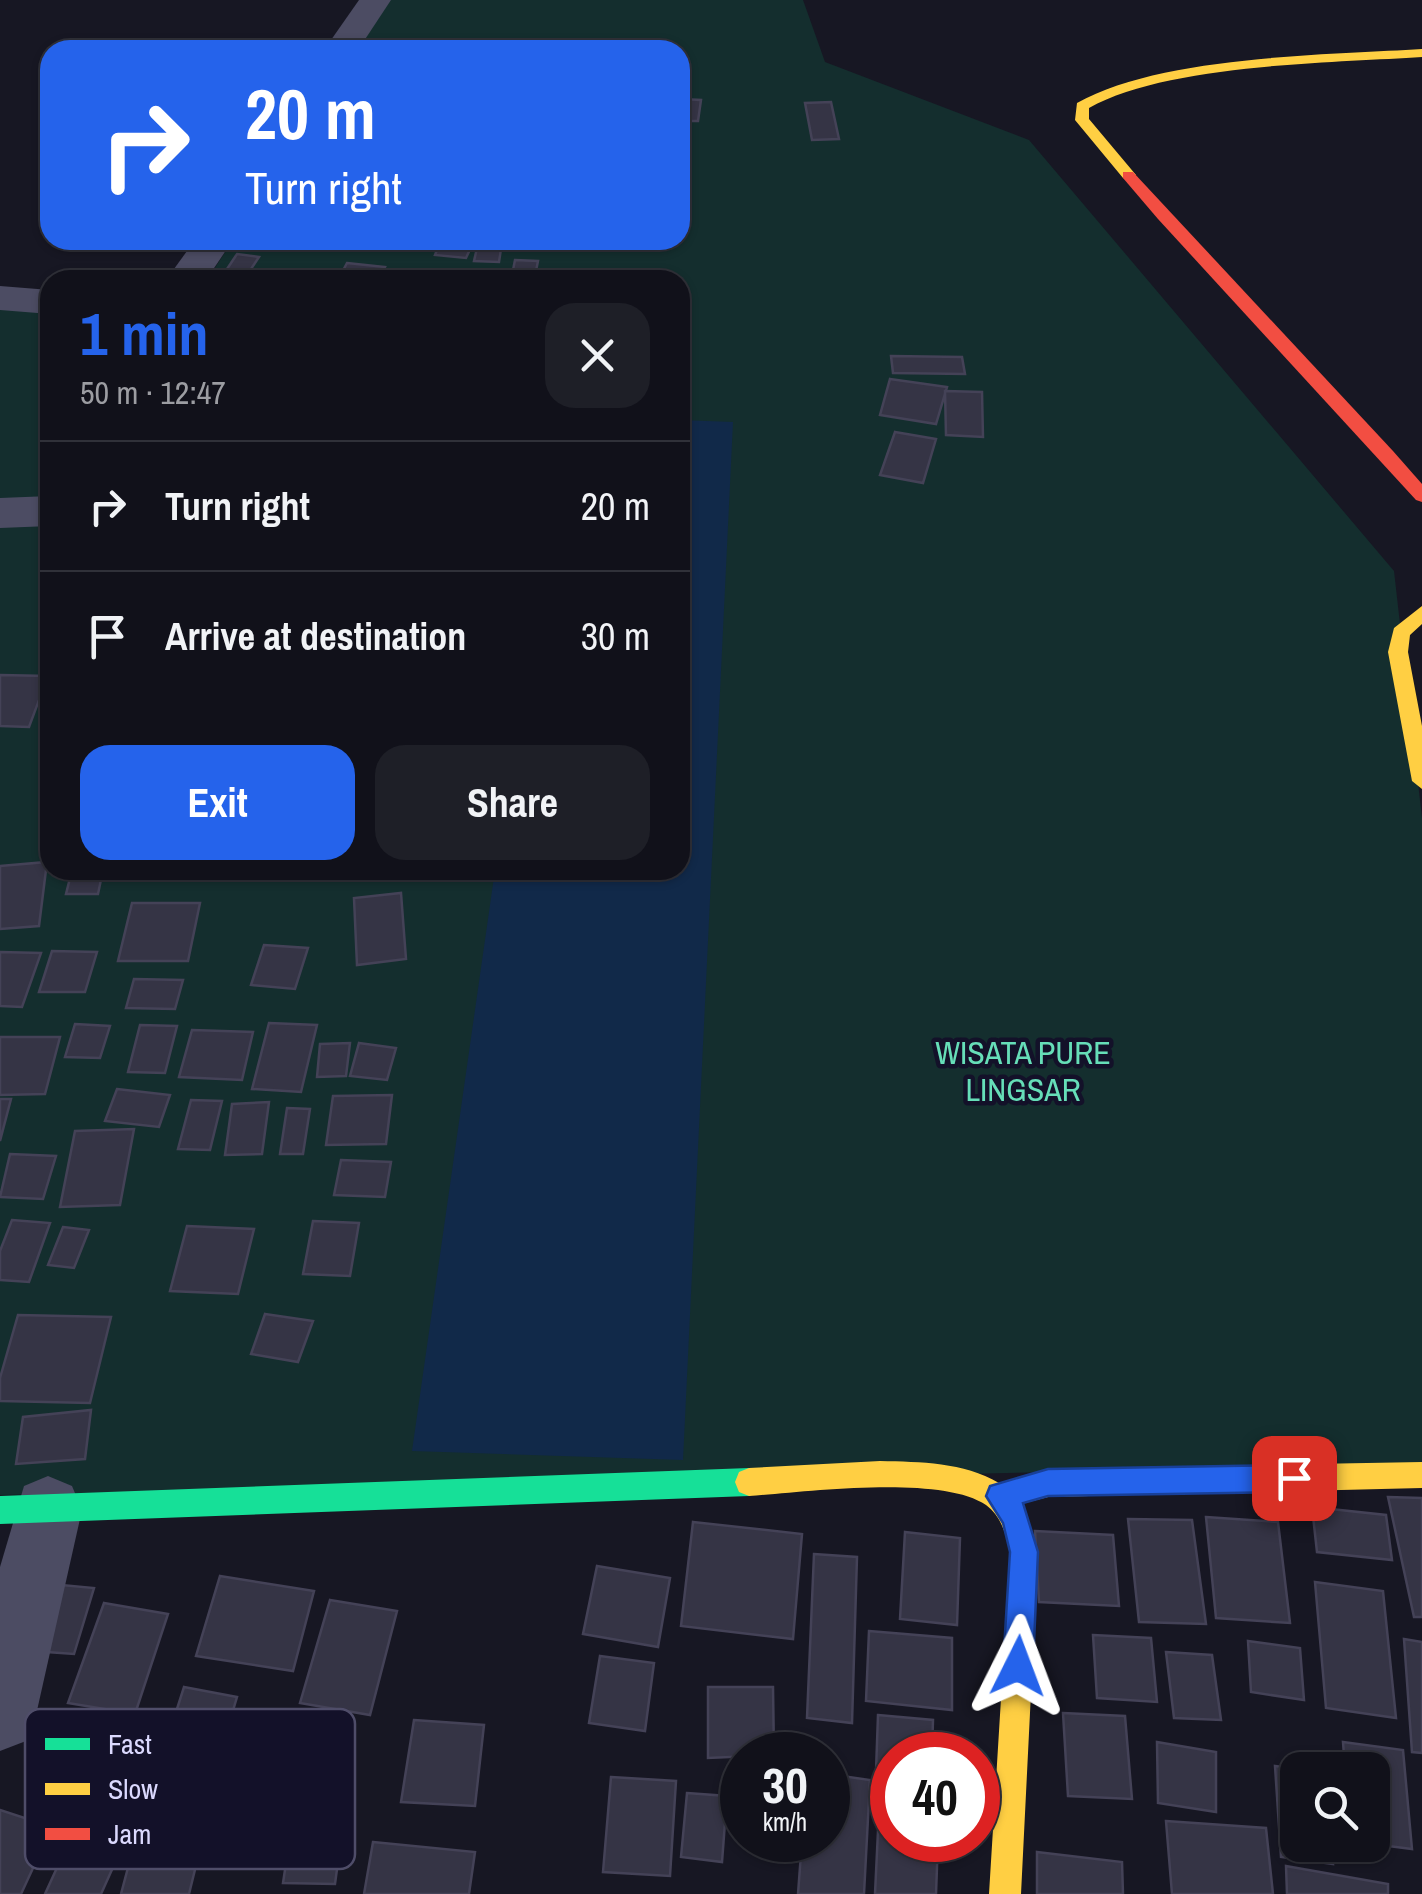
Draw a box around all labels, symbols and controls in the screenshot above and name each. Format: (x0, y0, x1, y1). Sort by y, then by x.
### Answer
text: 20 m (245, 67, 376, 161)
icon: right (80, 80, 210, 210)
text: Turn right (245, 157, 402, 218)
text: 1 min (80, 293, 209, 374)
button: close (545, 303, 650, 408)
text: 50 m · 12:47 (80, 371, 226, 414)
icon: right (80, 479, 135, 534)
text: Turn right (165, 481, 310, 532)
text: 20 m (581, 481, 650, 532)
icon: arrive (80, 609, 135, 664)
text: Arrive at destination (165, 611, 466, 662)
text: 30 m (581, 611, 650, 662)
button: Exit (80, 745, 355, 860)
button: Share (375, 745, 650, 860)
park label: WISATA PURE LINGSAR (935, 1031, 1111, 1111)
pin (1252, 1436, 1337, 1521)
icon: arrive (1267, 1451, 1322, 1506)
position arrow (966, 1614, 1070, 1718)
legend (25, 1709, 355, 1869)
text: Fast (108, 1725, 152, 1763)
speed limit sign: 40 (870, 1732, 1000, 1862)
text: 30 (762, 1751, 808, 1819)
map controls (1280, 1752, 1390, 1862)
button: search (1280, 1752, 1390, 1862)
text: Slow (108, 1770, 158, 1808)
text: km/h (763, 1805, 807, 1839)
text: Jam (108, 1815, 151, 1853)

